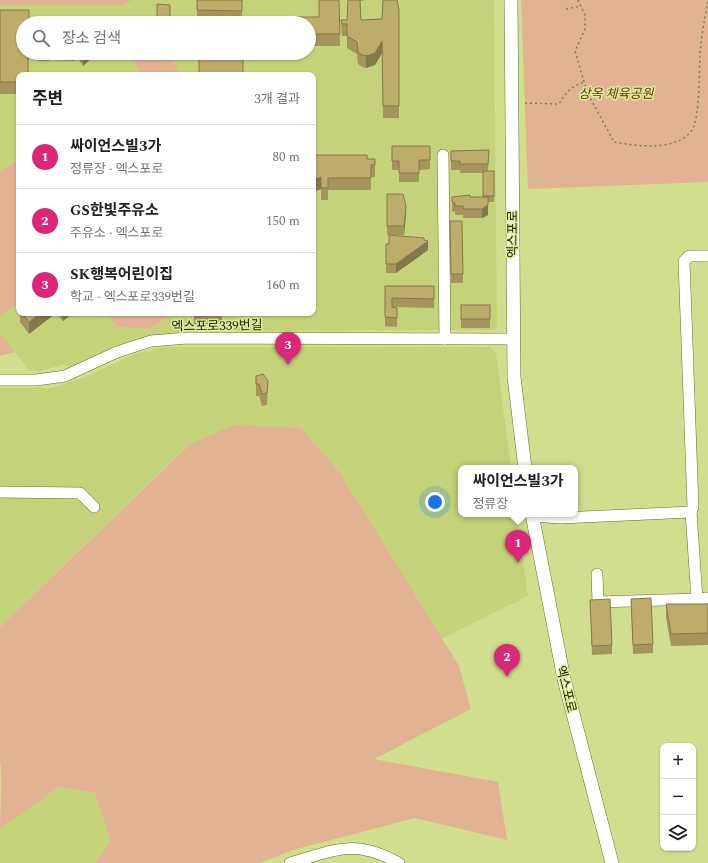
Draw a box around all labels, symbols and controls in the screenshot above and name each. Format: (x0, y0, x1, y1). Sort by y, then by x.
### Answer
search box (16, 16, 316, 60)
icon: search (30, 27, 52, 49)
text: 장소 검색 (62, 27, 121, 50)
park label: 상옥 체육공원 (579, 84, 654, 104)
text: 주변 (32, 86, 63, 112)
text: 3개 결과 (254, 89, 300, 109)
text: 싸이언스빌3가 (70, 135, 161, 158)
text: 1 (41, 147, 49, 167)
text: 80 m (273, 147, 300, 167)
text: 정류장 · 엑스포로 (70, 159, 163, 179)
text: GS한빛주유소 (70, 199, 159, 222)
street label: 엑스포로 (503, 210, 523, 258)
text: 2 (41, 211, 49, 231)
text: 150 m (266, 211, 300, 231)
text: 주유소 · 엑스포로 (70, 223, 163, 243)
text: SK행복어린이집 (70, 263, 173, 286)
text: 3 (41, 275, 49, 295)
text: 160 m (266, 275, 300, 295)
text: 학교 · 엑스포로339번길 (70, 287, 195, 307)
street label: 엑스포로339번길 (171, 315, 263, 337)
pin: 3 (275, 332, 301, 365)
popup (458, 465, 578, 517)
text: 싸이언스빌3가 (472, 470, 564, 493)
your location (425, 492, 445, 512)
text: 정류장 (472, 494, 508, 514)
pin: 1 (505, 530, 531, 563)
pin: 2 (494, 644, 520, 677)
street label: 엑스포로 (551, 664, 582, 715)
map controls (660, 743, 696, 851)
button: + (660, 743, 696, 779)
button: − (660, 779, 696, 815)
button: layers (660, 815, 696, 851)

